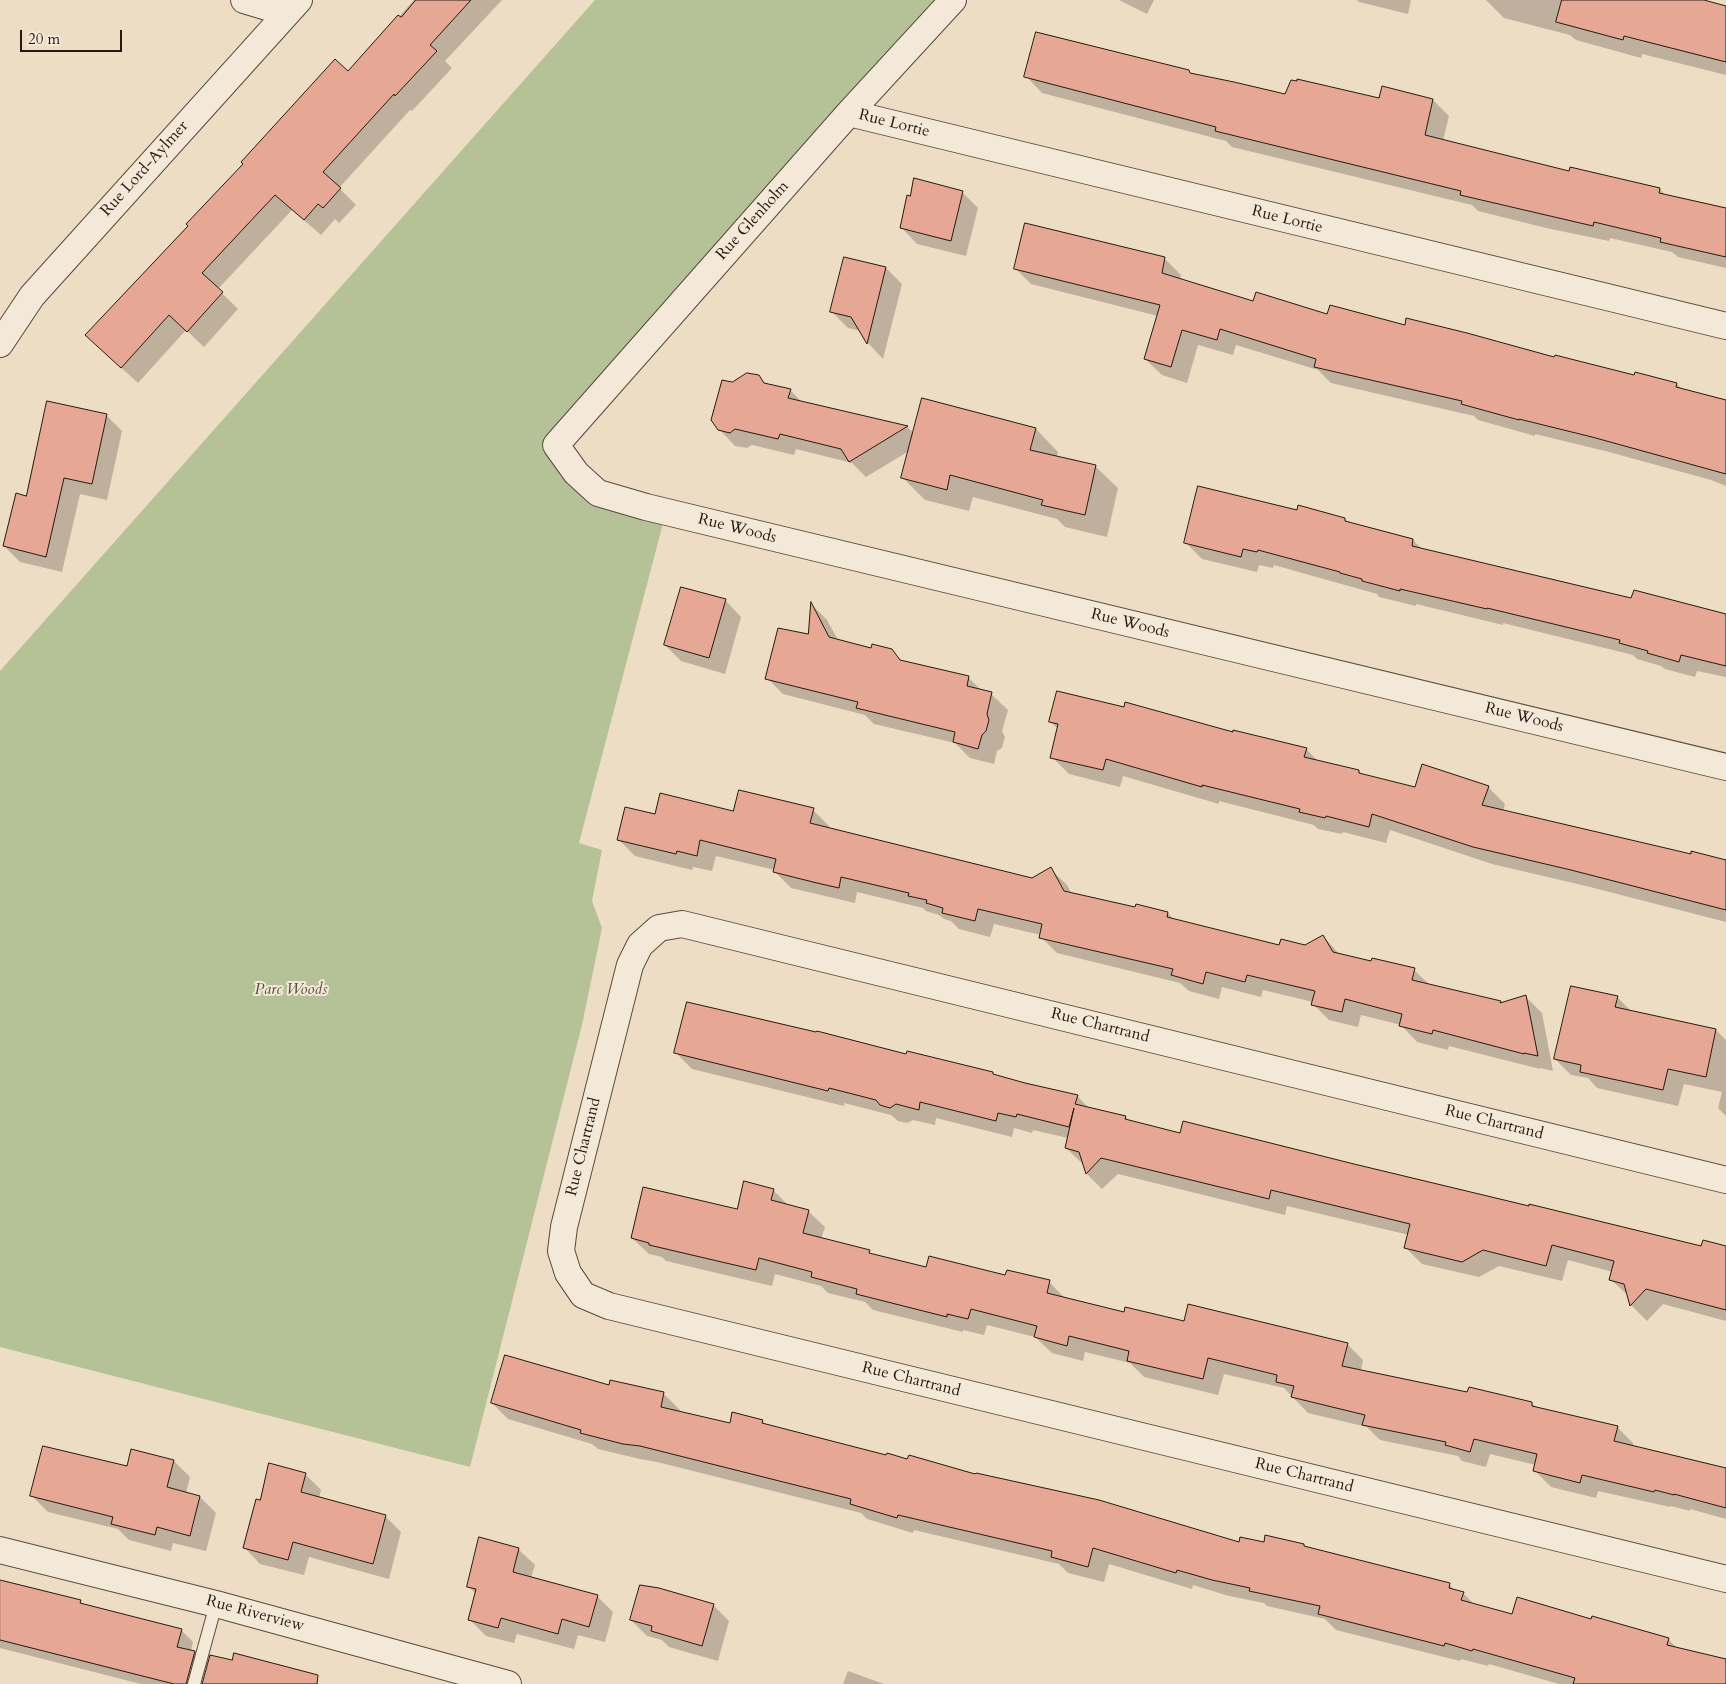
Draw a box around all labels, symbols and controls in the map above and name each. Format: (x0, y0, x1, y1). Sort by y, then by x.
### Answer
scale bar (22, 20, 125, 52)
text: 20 m (28, 29, 60, 49)
street label: Rue Lortie (857, 106, 931, 142)
street label: Rue Lord-Aylmer (97, 117, 193, 221)
street label: Rue Glenholm (713, 178, 793, 264)
street label: Rue Lortie (1250, 202, 1324, 238)
street label: Rue Woods (696, 510, 778, 548)
street label: Rue Woods (1089, 605, 1171, 643)
street label: Rue Woods (1483, 699, 1565, 737)
park label: Parc Woods (255, 980, 328, 1000)
street label: Rue Chartrand (1049, 1005, 1151, 1047)
street label: Rue Chartrand (563, 1096, 605, 1198)
street label: Rue Chartrand (1443, 1102, 1545, 1144)
street label: Rue Chartrand (860, 1359, 962, 1401)
street label: Rue Chartrand (1253, 1455, 1355, 1497)
street label: Rue Riverview (204, 1592, 306, 1636)

